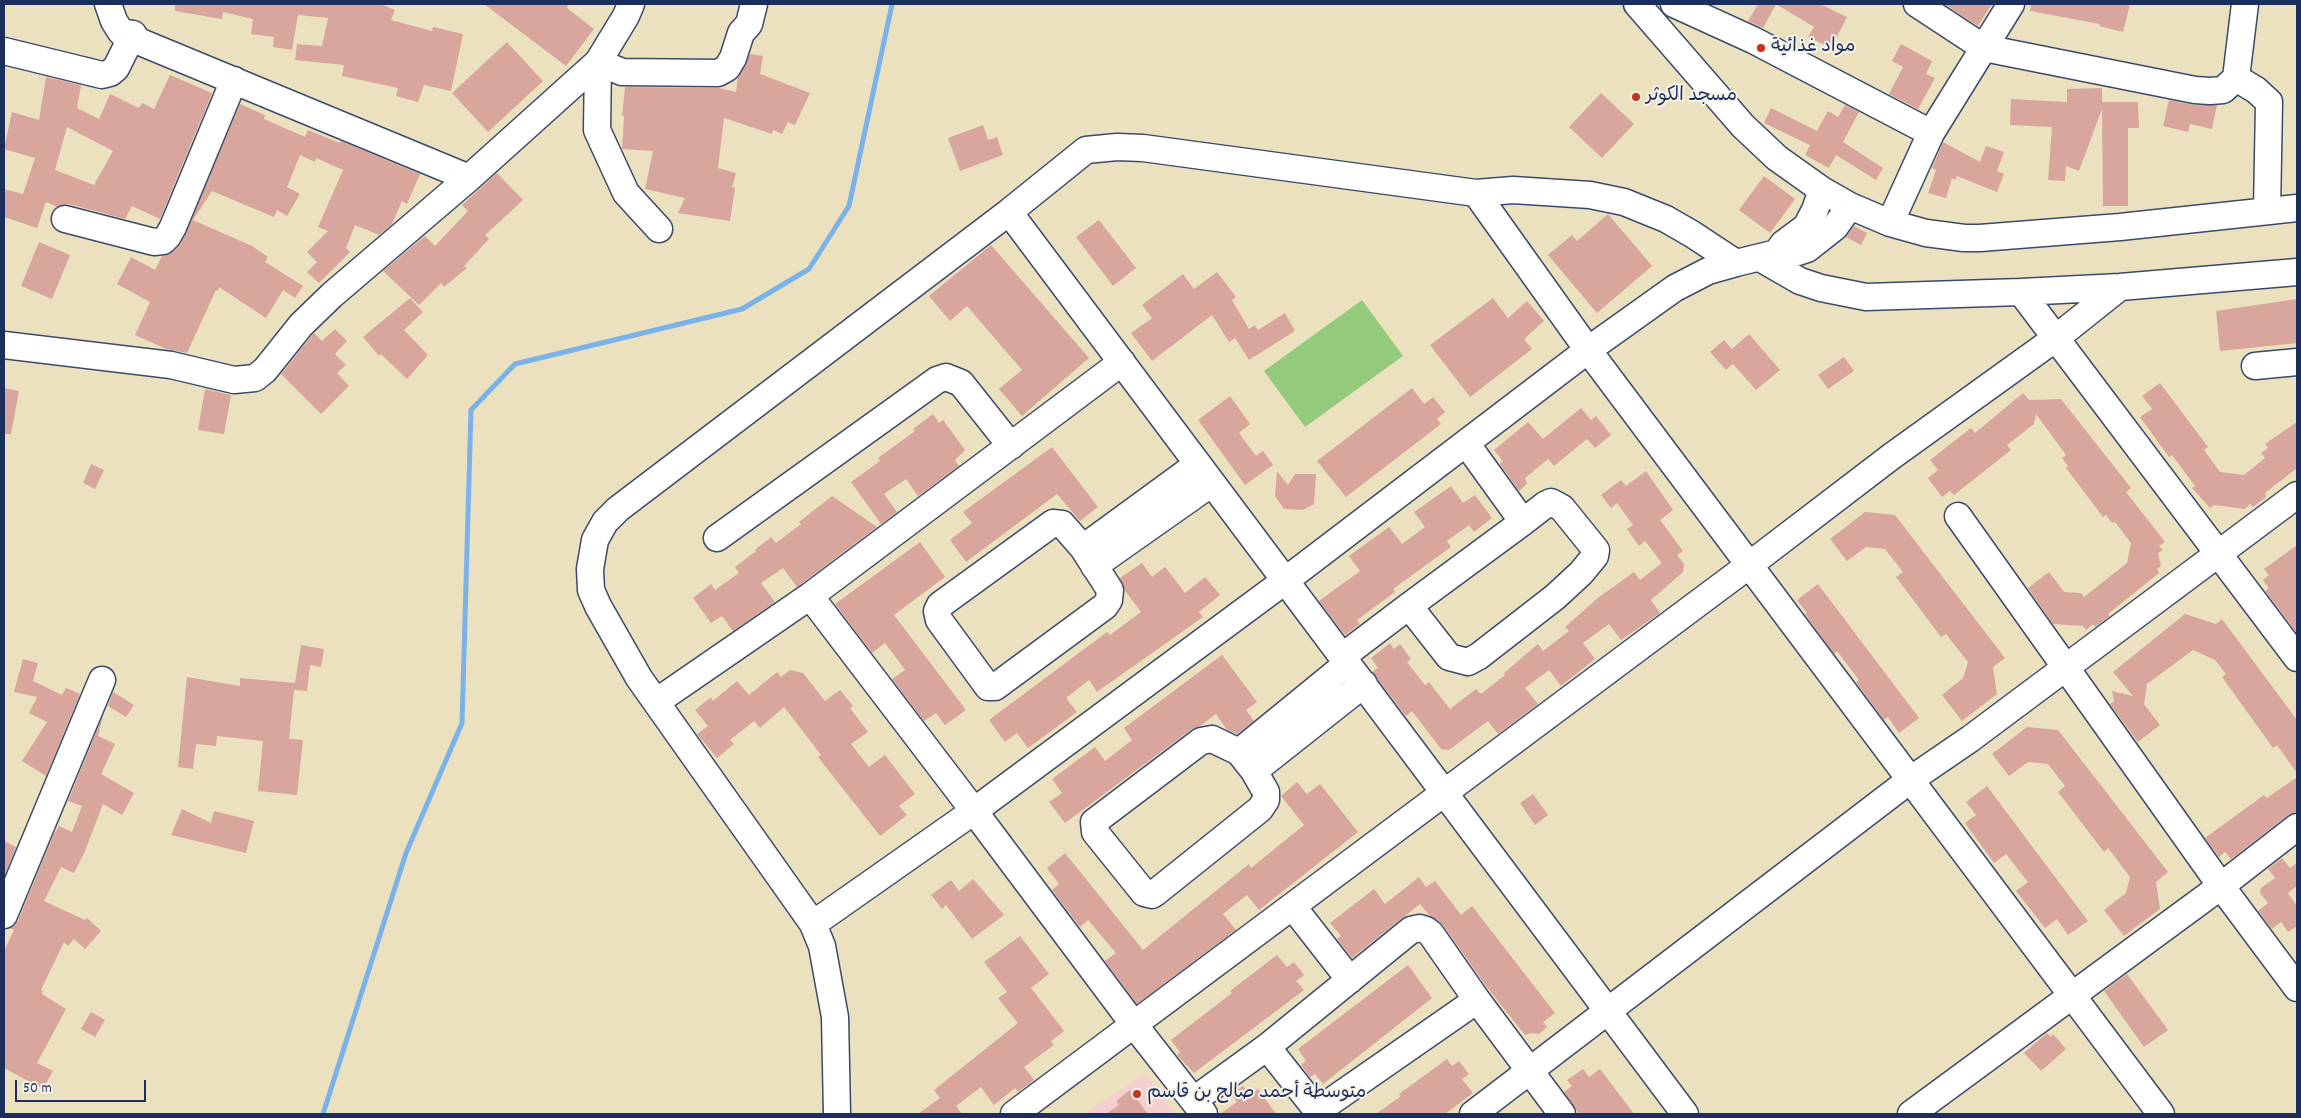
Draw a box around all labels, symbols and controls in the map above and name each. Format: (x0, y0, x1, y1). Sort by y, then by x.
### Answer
place label: مواد غذائية (1771, 37, 1855, 59)
marker: مواد غذائية (1755, 42, 1767, 54)
place label: مسجد الكوثر (1646, 86, 1737, 108)
marker: مسجد الكوثر (1630, 91, 1642, 103)
scale bar (18, 1070, 149, 1102)
text: 50 m (23, 1078, 52, 1100)
place label: متوسطة أحمد صالح بن قاسم (1147, 1083, 1366, 1105)
marker: متوسطة أحمد صالح بن قاسم (1131, 1088, 1143, 1100)

